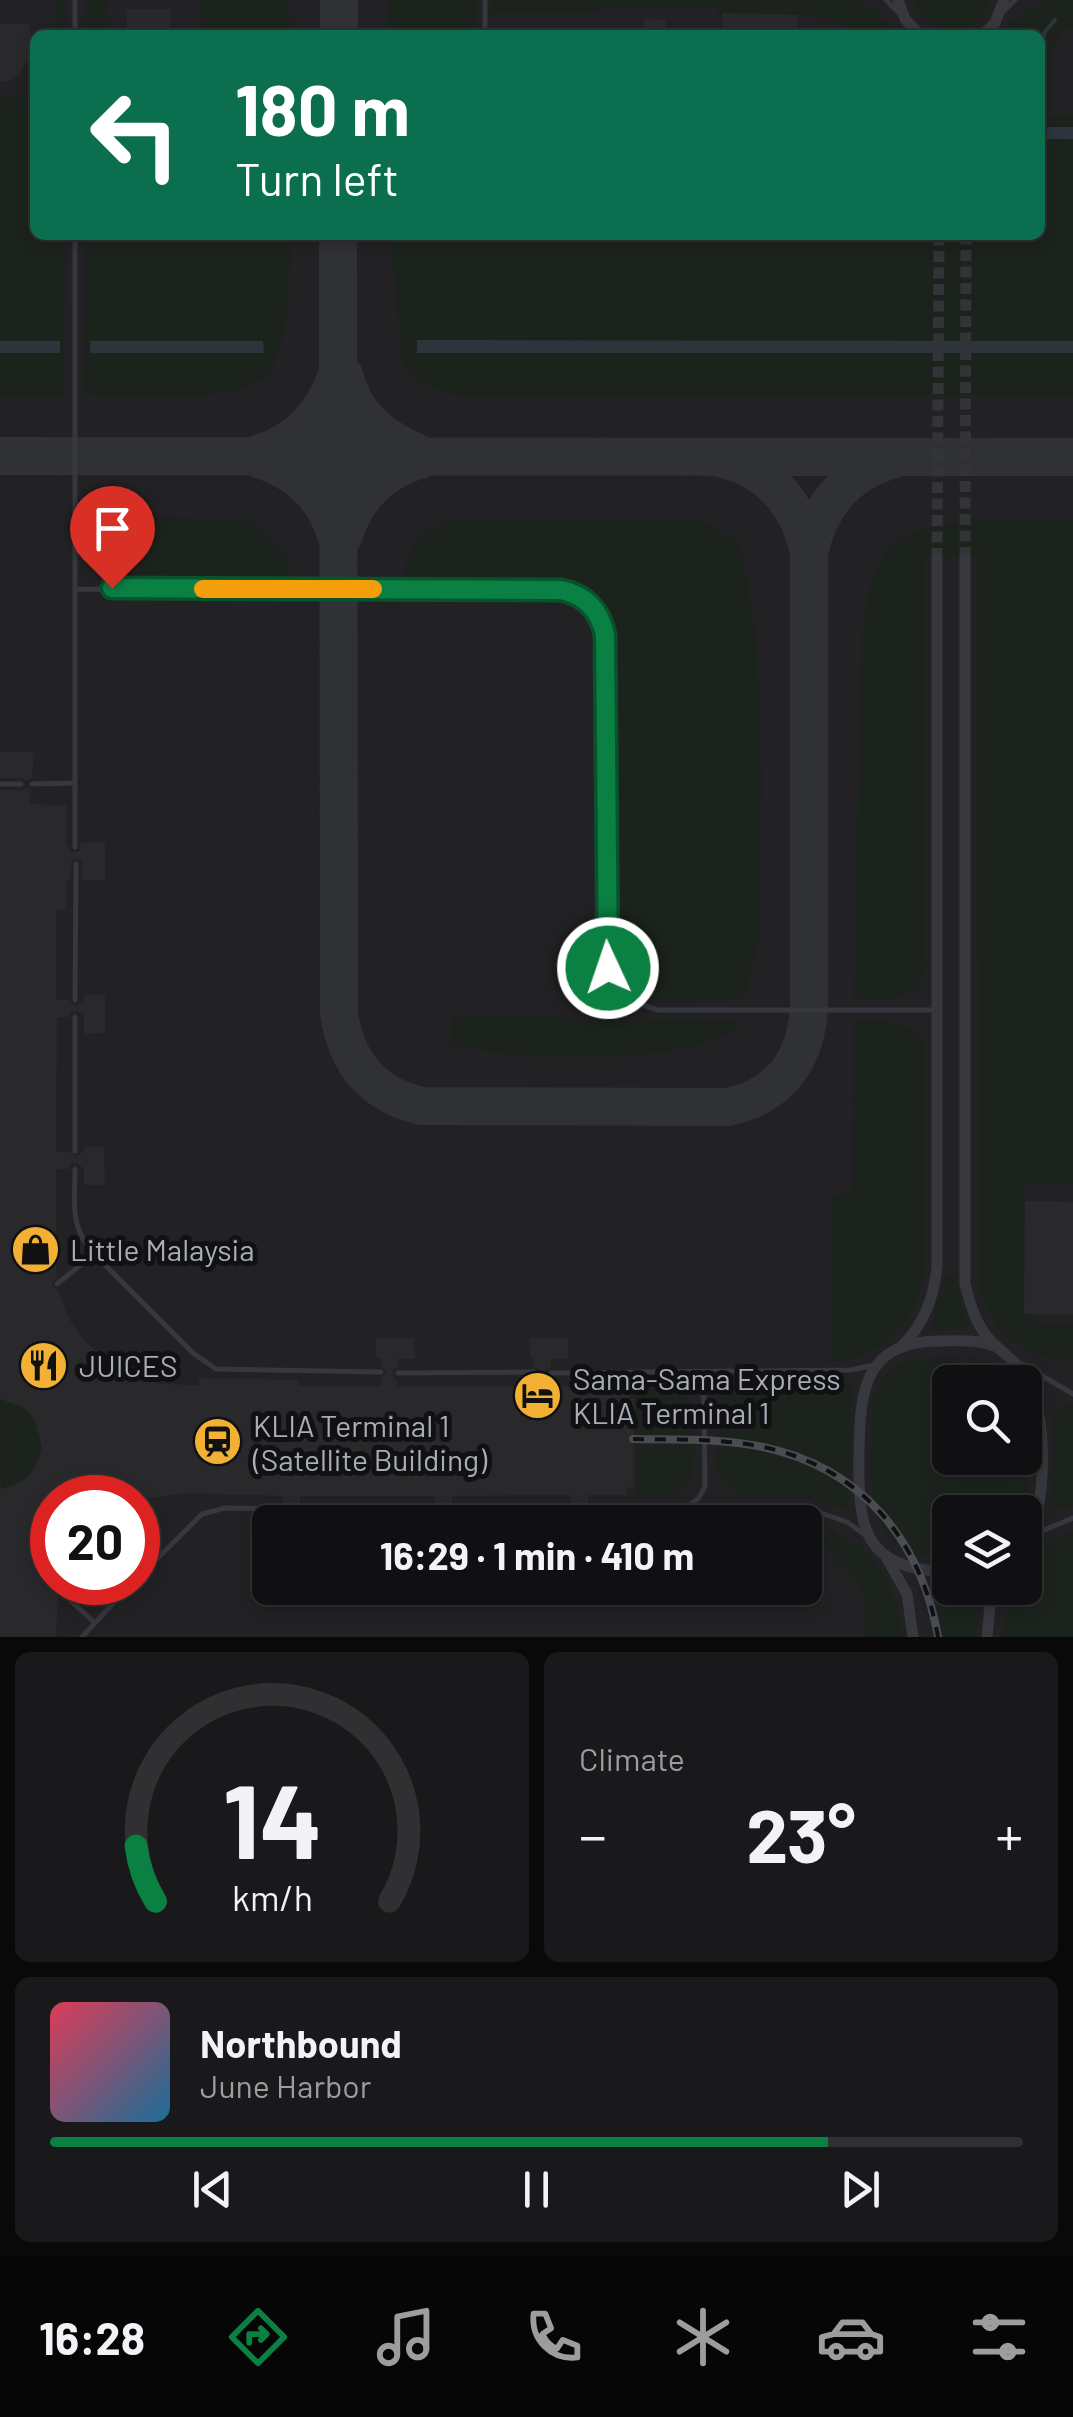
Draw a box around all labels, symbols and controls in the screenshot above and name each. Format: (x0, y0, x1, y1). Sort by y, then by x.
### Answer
text: 180 m (235, 66, 410, 150)
icon: left (70, 70, 200, 200)
text: Turn left (235, 151, 399, 205)
pin (70, 486, 155, 589)
icon: arrive (85, 501, 140, 556)
position arrow (556, 916, 660, 1020)
shop icon: Little Malaysia (9, 1223, 61, 1275)
place label: Little Malaysia (70, 1231, 255, 1267)
restaurant icon: JUICES (18, 1339, 70, 1391)
place label: JUICES (79, 1347, 177, 1383)
place label: Sama-Sama Express KLIA Terminal 1 (573, 1360, 841, 1430)
map controls (932, 1365, 1042, 1605)
button: search (932, 1365, 1042, 1475)
hotel icon: Sama-Sama Express KLIA Terminal 1 (512, 1369, 564, 1421)
place label: KLIA Terminal 1 (Satellite Building) (252, 1407, 487, 1477)
station icon: KLIA Terminal 1 (Satellite Building) (192, 1416, 244, 1468)
speed limit sign: 20 (30, 1475, 160, 1605)
button: layers (932, 1495, 1042, 1605)
text: 16:29 · 1 min · 410 m (380, 1532, 694, 1578)
text: Climate (579, 1739, 685, 1777)
text: 14 (222, 1755, 322, 1880)
text: 23° (746, 1788, 856, 1878)
text: − (579, 1801, 607, 1867)
text: + (995, 1801, 1023, 1867)
text: km/h (232, 1875, 312, 1918)
text: Northbound (200, 2020, 402, 2066)
text: June Harbor (200, 2066, 371, 2104)
icon: previous (185, 2162, 240, 2217)
icon: pause (509, 2162, 564, 2217)
icon: next (833, 2162, 888, 2217)
icon: directions (223, 2302, 293, 2372)
icon: music (371, 2302, 441, 2372)
icon: phone (519, 2302, 589, 2372)
icon: climate (668, 2302, 738, 2372)
icon: car (816, 2302, 886, 2372)
icon: filters (964, 2302, 1034, 2372)
text: 16:28 (39, 2310, 145, 2364)

